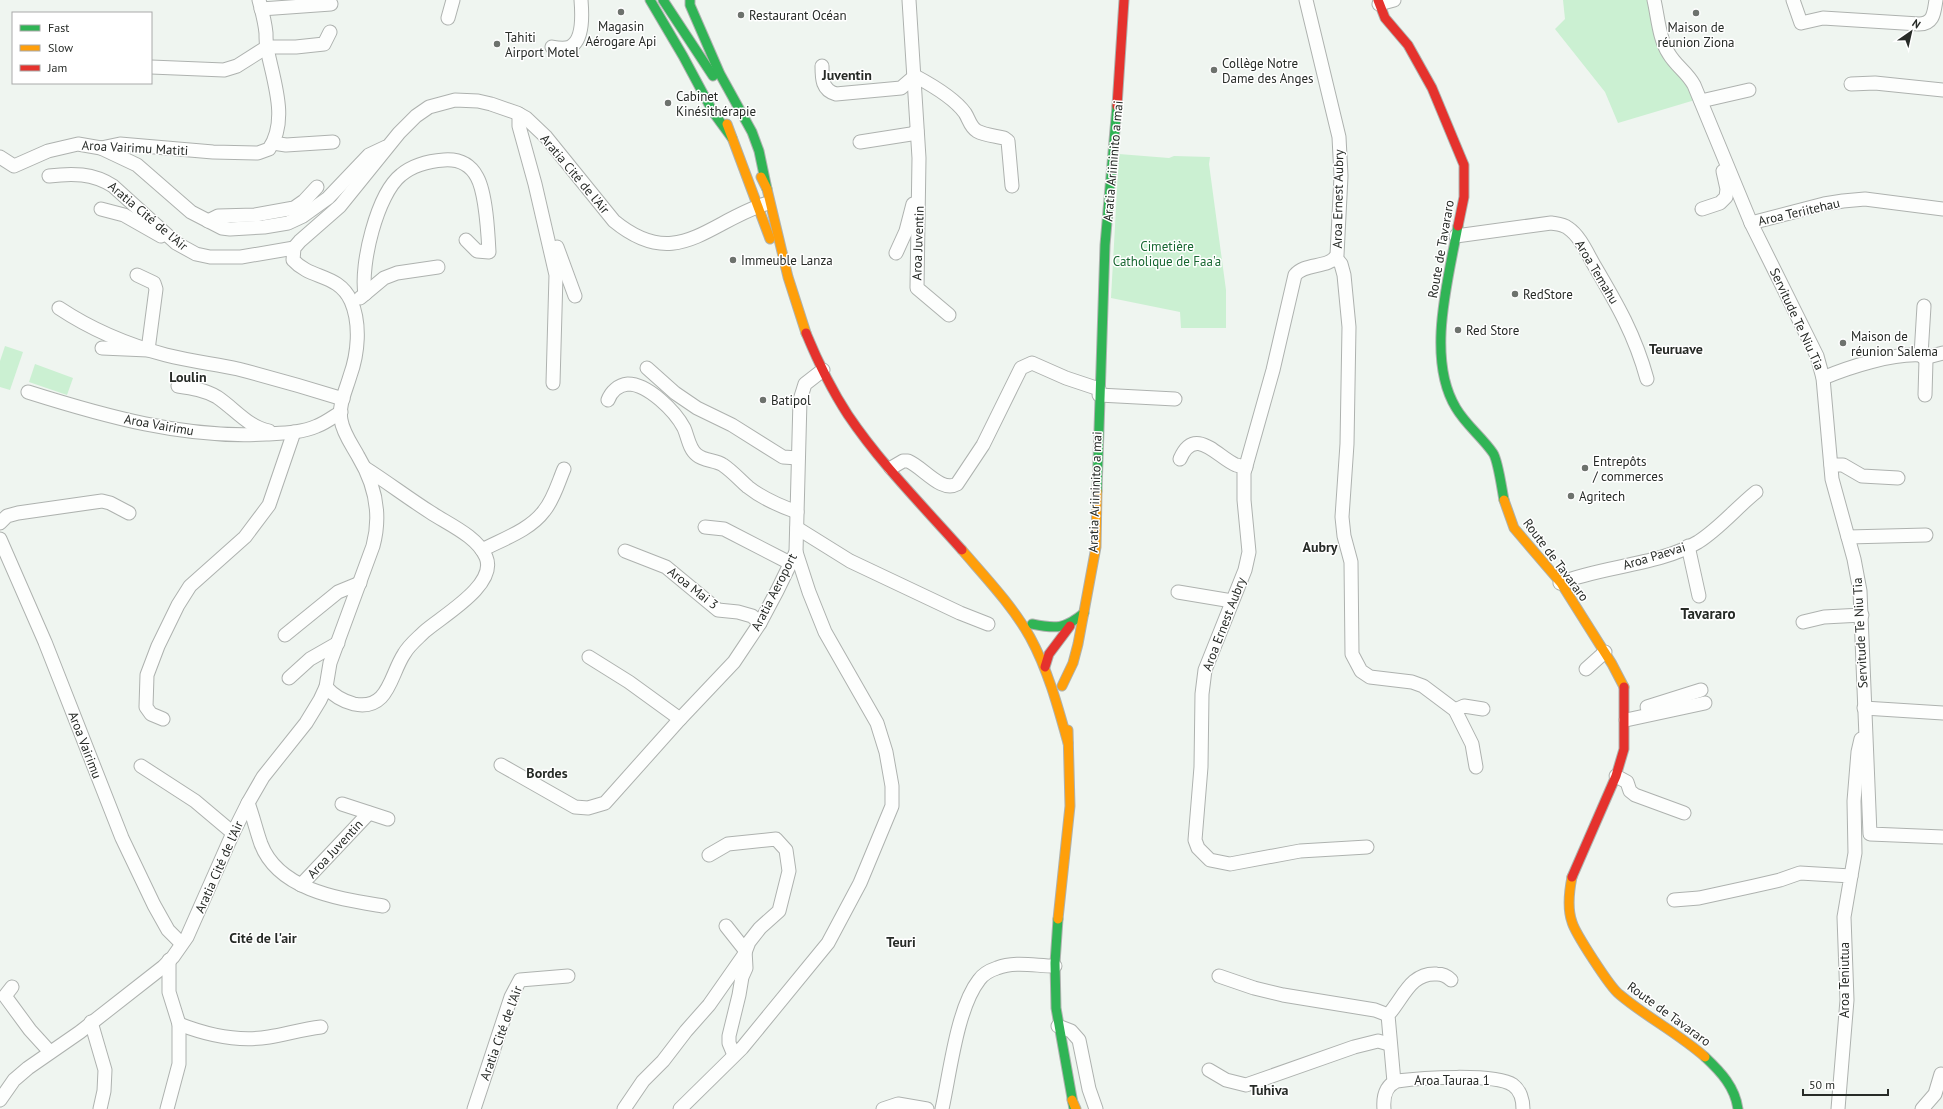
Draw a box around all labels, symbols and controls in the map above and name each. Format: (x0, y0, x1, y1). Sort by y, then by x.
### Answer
marker: Magasin Aérogare Api (616, 7, 626, 17)
place label: Restaurant Océan (749, 7, 847, 24)
marker: Maison de réunion Ziona (1691, 8, 1701, 18)
marker: Restaurant Océan (736, 10, 746, 20)
legend (12, 12, 152, 84)
north arrow (1891, 12, 1931, 52)
text: N (1910, 16, 1924, 32)
place label: Magasin Aérogare Api (585, 18, 657, 50)
place label: Maison de réunion Ziona (1658, 19, 1735, 51)
text: Fast (48, 20, 69, 35)
place label: Tahiti Airport Motel (505, 29, 579, 61)
marker: Tahiti Airport Motel (492, 39, 502, 49)
text: Slow (48, 40, 73, 55)
place label: Collège Notre Dame des Anges (1222, 55, 1313, 87)
text: Jam (47, 60, 67, 75)
marker: Collège Notre Dame des Anges (1209, 65, 1219, 75)
district label: Juventin (821, 66, 872, 84)
place label: Cabinet Kinésithérapie (676, 88, 756, 120)
marker: Cabinet Kinésithérapie (663, 98, 673, 108)
street label: Aratia Ariininito a mai (1099, 100, 1127, 222)
street label: Aratia Cité de l'Air (537, 131, 614, 218)
street label: Aroa Vairimu Matiti (81, 137, 189, 159)
street label: Aroa Ernest Aubry (1329, 149, 1347, 249)
street label: Aratia Cité de l'Air (105, 178, 192, 255)
street label: Aroa Teriitehau (1756, 194, 1842, 230)
street label: Route de Tavararo (1424, 199, 1458, 299)
street label: Aroa Juventin (908, 205, 928, 281)
street label: Aroa Temahu (1571, 237, 1623, 307)
park label: Cimetière Catholique de Faa'a (1113, 238, 1221, 270)
place label: Immeuble Lanza (741, 252, 833, 269)
marker: Immeuble Lanza (728, 255, 738, 265)
street label: Servitude Te Niu Tia (1766, 265, 1828, 373)
place label: RedStore (1523, 286, 1573, 303)
marker: RedStore (1510, 289, 1520, 299)
place label: Red Store (1466, 322, 1519, 339)
marker: Red Store (1453, 325, 1463, 335)
place label: Maison de réunion Salema (1851, 328, 1938, 360)
marker: Maison de réunion Salema (1838, 338, 1848, 348)
district label: Teuruave (1649, 340, 1703, 358)
district label: Loulin (169, 368, 207, 386)
place label: Batipol (771, 392, 811, 409)
marker: Batipol (758, 395, 768, 405)
street label: Aroa Vairimu (123, 410, 195, 440)
street label: Aratia Ariininito a mai (1084, 431, 1106, 553)
place label: Entrepôts / commerces (1592, 453, 1663, 485)
marker: Entrepôts / commerces (1580, 463, 1590, 473)
place label: Agritech (1579, 488, 1625, 505)
marker: Agritech (1566, 491, 1576, 501)
street label: Route de Tavararo (1519, 515, 1593, 605)
district label: Aubry (1302, 538, 1338, 556)
street label: Aroa Paevai (1621, 538, 1687, 574)
street label: Aratia Aeroport (747, 550, 801, 634)
street label: Aroa Mai 3 (664, 563, 722, 613)
street label: Aroa Ernest Aubry (1198, 575, 1250, 673)
street label: Servitude Te Niu Tia (1849, 577, 1871, 689)
district label: Tavararo (1680, 604, 1736, 623)
street label: Aroa Vairimu (64, 709, 106, 781)
district label: Bordes (526, 764, 568, 782)
street label: Aroa Juventin (303, 816, 367, 882)
street label: Aratia Cité de l'Air (191, 818, 247, 916)
district label: Cité de l'air (229, 929, 297, 947)
district label: Teuri (886, 933, 916, 951)
street label: Aroa Teniutua (1836, 942, 1853, 1018)
street label: Route de Tavararo (1624, 978, 1714, 1050)
street label: Aratia Cité de l'Air (476, 983, 526, 1082)
scale bar (1803, 1071, 1888, 1097)
street label: Aroa Tauraa 1 (1414, 1072, 1490, 1089)
text: 50 m (1809, 1077, 1835, 1092)
district label: Tuhiva (1249, 1081, 1289, 1099)

